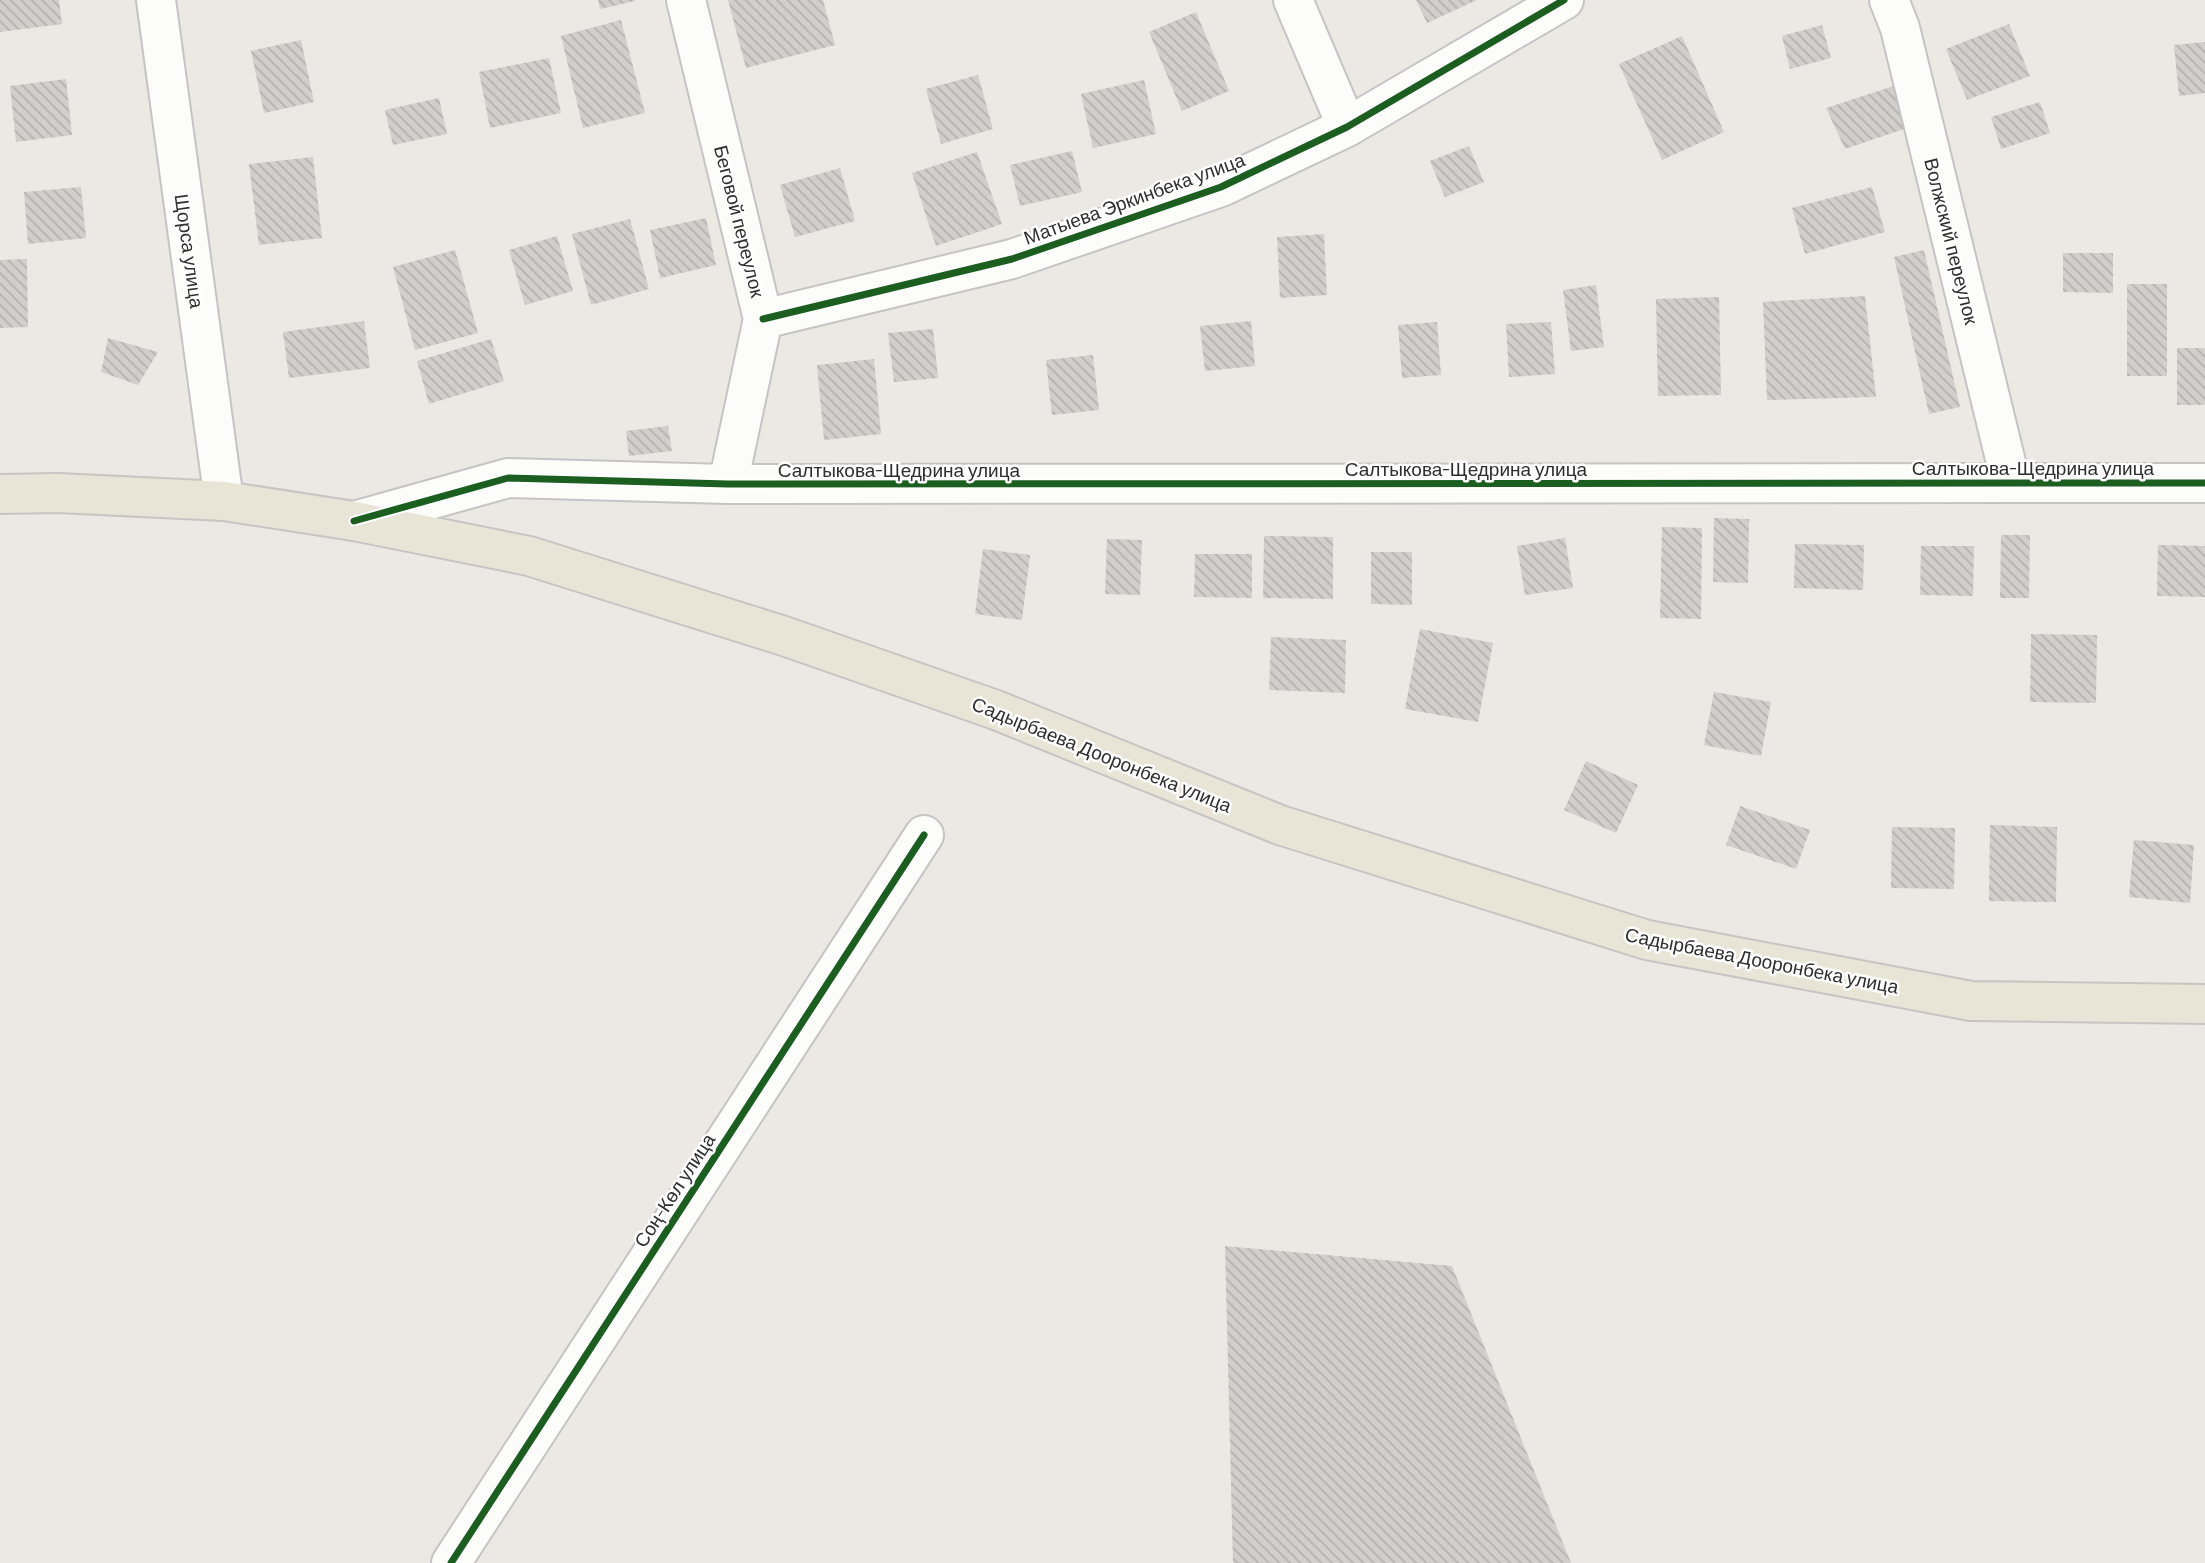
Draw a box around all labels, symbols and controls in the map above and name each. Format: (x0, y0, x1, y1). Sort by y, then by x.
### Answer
street label: Беговой переулок (710, 143, 770, 300)
street label: Матыева Эркинбека улица (1020, 147, 1248, 249)
street label: Волжский переулок (1920, 156, 1984, 327)
street label: Щорса улица (171, 192, 209, 310)
street label: Салтыкова-Щедрина улица (1912, 456, 2155, 479)
street label: Салтыкова-Щедрина улица (1345, 457, 1588, 480)
street label: Салтыкова-Щедрина улица (778, 458, 1021, 481)
street label: Садырбаева Дооронбека улица (969, 691, 1236, 817)
street label: Садырбаева Дооронбека улица (1623, 922, 1901, 998)
street label: Соң-Көл улица (629, 1128, 720, 1251)

